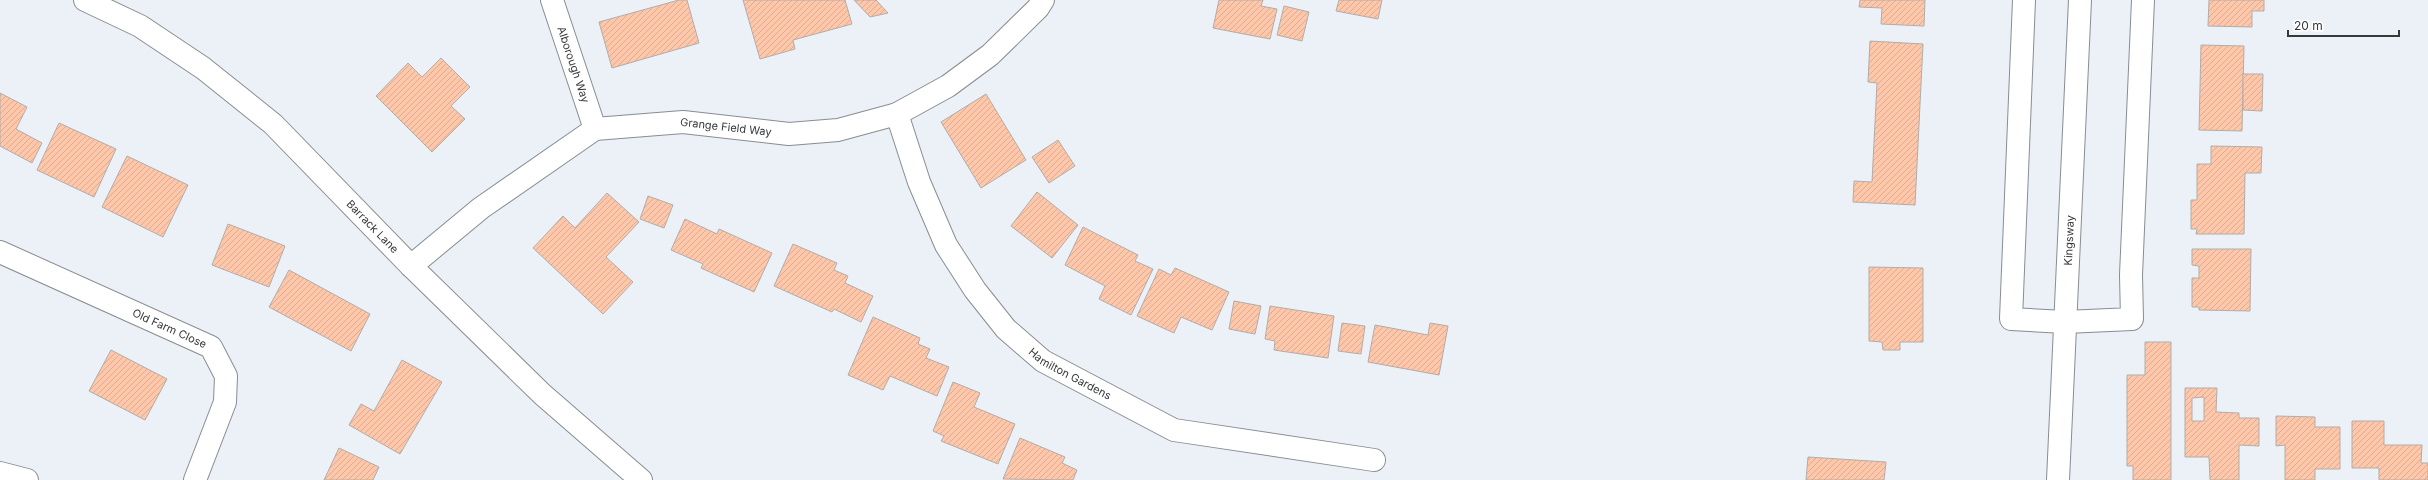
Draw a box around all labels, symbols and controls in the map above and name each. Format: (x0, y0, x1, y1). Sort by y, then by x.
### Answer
scale bar (2288, 12, 2399, 38)
text: 20 m (2294, 18, 2323, 33)
street label: Alborough Way (554, 25, 593, 104)
street label: Grange Field Way (679, 115, 772, 139)
street label: Barrack Lane (344, 197, 402, 256)
street label: Kingsway (2061, 215, 2077, 266)
street label: Old Farm Close (130, 306, 209, 351)
street label: Hamilton Gardens (1026, 345, 1114, 403)

